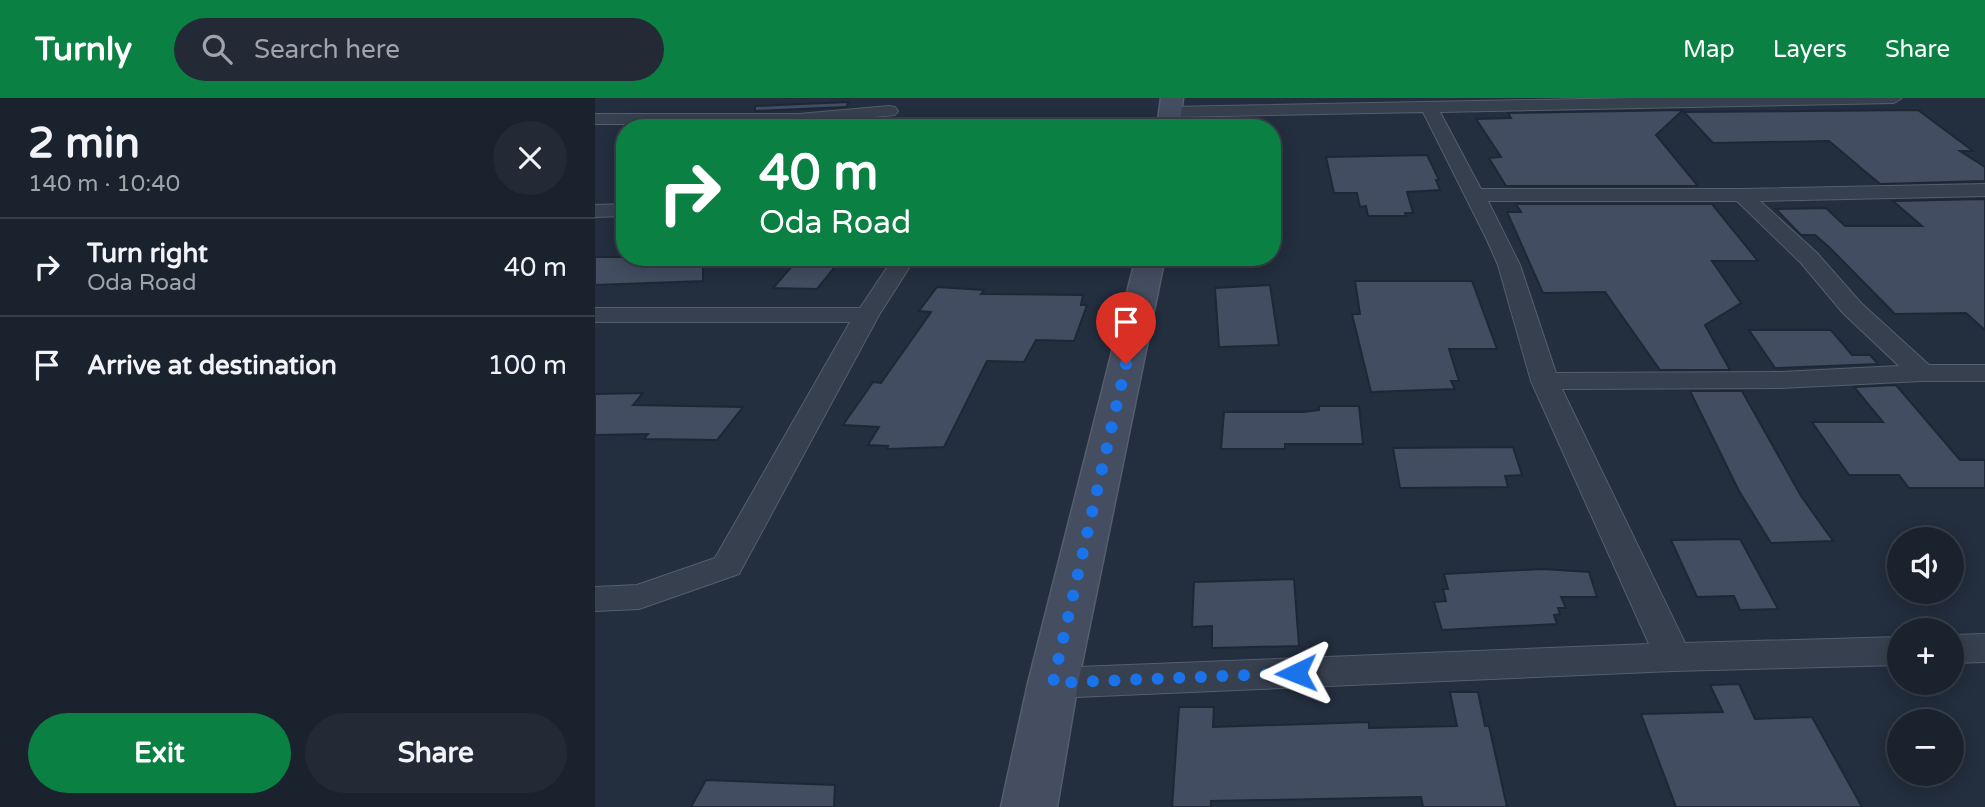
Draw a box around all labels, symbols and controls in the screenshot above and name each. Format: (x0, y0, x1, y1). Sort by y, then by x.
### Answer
search box (174, 18, 664, 81)
text: Turnly (35, 30, 132, 69)
icon: search (198, 30, 236, 68)
text: Search here (254, 34, 400, 65)
text: Map (1683, 35, 1735, 64)
text: Layers (1773, 35, 1847, 64)
text: Share (1885, 35, 1950, 64)
text: 2 min (28, 118, 140, 169)
button: close (493, 121, 567, 195)
text: 40 m (759, 144, 878, 203)
icon: right (644, 147, 735, 238)
text: 140 m · 10:40 (28, 170, 180, 198)
text: Oda Road (759, 204, 911, 242)
text: Turn right (87, 238, 208, 269)
icon: right (28, 248, 66, 286)
text: 40 m (504, 252, 567, 283)
text: Oda Road (87, 269, 196, 297)
pin (1096, 292, 1156, 364)
icon: arrive (1107, 303, 1145, 341)
icon: arrive (28, 346, 66, 384)
text: Arrive at destination (87, 350, 337, 381)
text: 100 m (487, 350, 567, 381)
map controls (1887, 527, 1964, 786)
button: sound (1887, 527, 1964, 604)
button: + (1887, 618, 1964, 695)
position arrow (1259, 636, 1333, 710)
button: − (1887, 709, 1964, 786)
button: Exit (28, 713, 291, 793)
button: Share (305, 713, 567, 793)

